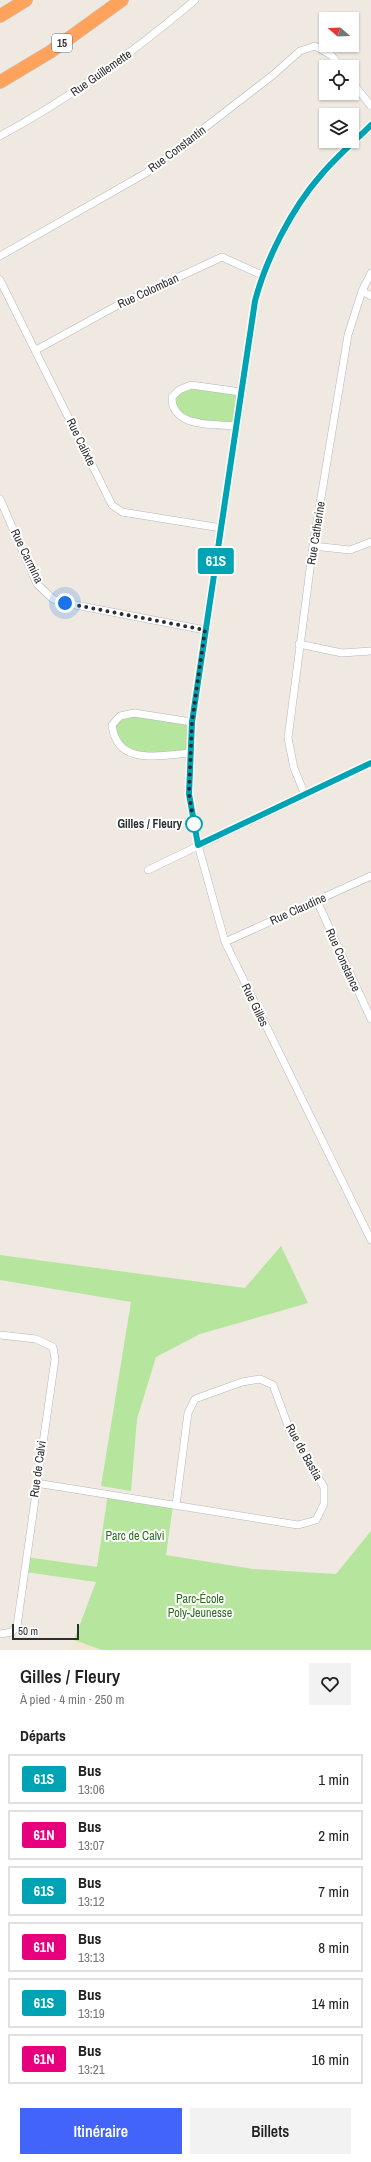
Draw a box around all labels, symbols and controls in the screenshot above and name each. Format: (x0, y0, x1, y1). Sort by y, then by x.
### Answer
north arrow (319, 12, 359, 52)
map controls (319, 12, 359, 148)
road number: 15 (52, 34, 72, 52)
street label: Rue Guillemette (67, 46, 135, 100)
button: locate (319, 60, 359, 100)
button: layers (319, 108, 359, 148)
street label: Rue Constantin (145, 122, 209, 176)
street label: Rue Colomban (115, 270, 181, 312)
street label: Rue Calixte (63, 415, 99, 469)
street label: Rue Catherine (303, 500, 329, 566)
street label: Rue Carmina (7, 526, 47, 586)
line badge: 61S (193, 548, 239, 574)
text: 61S (206, 552, 226, 570)
your location (55, 593, 75, 613)
marker: Gilles / Fleury (185, 815, 203, 833)
place label: Gilles / Fleury (117, 816, 183, 832)
street label: Rue Claudine (267, 889, 329, 929)
street label: Rue Constance (322, 926, 364, 994)
street label: Rue Gilles (238, 981, 272, 1029)
street label: Rue de Bastia (282, 1421, 326, 1484)
street label: Rue de Calvi (26, 1440, 50, 1498)
park label: Parc de Calvi (105, 1528, 165, 1544)
park label: Parc-École Poly-Jeunesse (168, 1591, 232, 1621)
scale bar (12, 1622, 79, 1641)
text: 50 m (18, 1624, 38, 1638)
text: Gilles / Fleury (20, 1663, 120, 1689)
button: heart (309, 1663, 351, 1705)
text: À pied · 4 min · 250 m (20, 1691, 124, 1708)
text: Départs (20, 1725, 66, 1746)
text: Bus (78, 1760, 101, 1781)
text: 1 min (318, 1769, 349, 1790)
text: 61S (34, 1770, 54, 1788)
text: 13:06 (78, 1781, 105, 1798)
text: Bus (78, 1816, 101, 1837)
text: 2 min (318, 1825, 349, 1846)
text: 61N (33, 1826, 55, 1844)
text: 13:07 (78, 1837, 105, 1854)
text: Bus (78, 1872, 101, 1893)
text: 7 min (318, 1881, 349, 1902)
text: 61S (34, 1882, 54, 1900)
text: 13:12 (78, 1893, 105, 1910)
text: Bus (78, 1928, 101, 1949)
text: 8 min (318, 1937, 349, 1958)
text: 61N (33, 1938, 55, 1956)
text: 13:13 (78, 1949, 105, 1966)
text: Bus (78, 1984, 101, 2005)
text: 14 min (311, 1993, 349, 2014)
text: 61S (34, 1994, 54, 2012)
text: 13:19 (78, 2005, 105, 2022)
text: Bus (78, 2040, 101, 2061)
text: 16 min (311, 2049, 349, 2070)
text: 61N (33, 2050, 55, 2068)
text: 13:21 (78, 2061, 105, 2078)
button: Itinéraire (20, 2108, 182, 2154)
button: Billets (190, 2108, 351, 2154)

